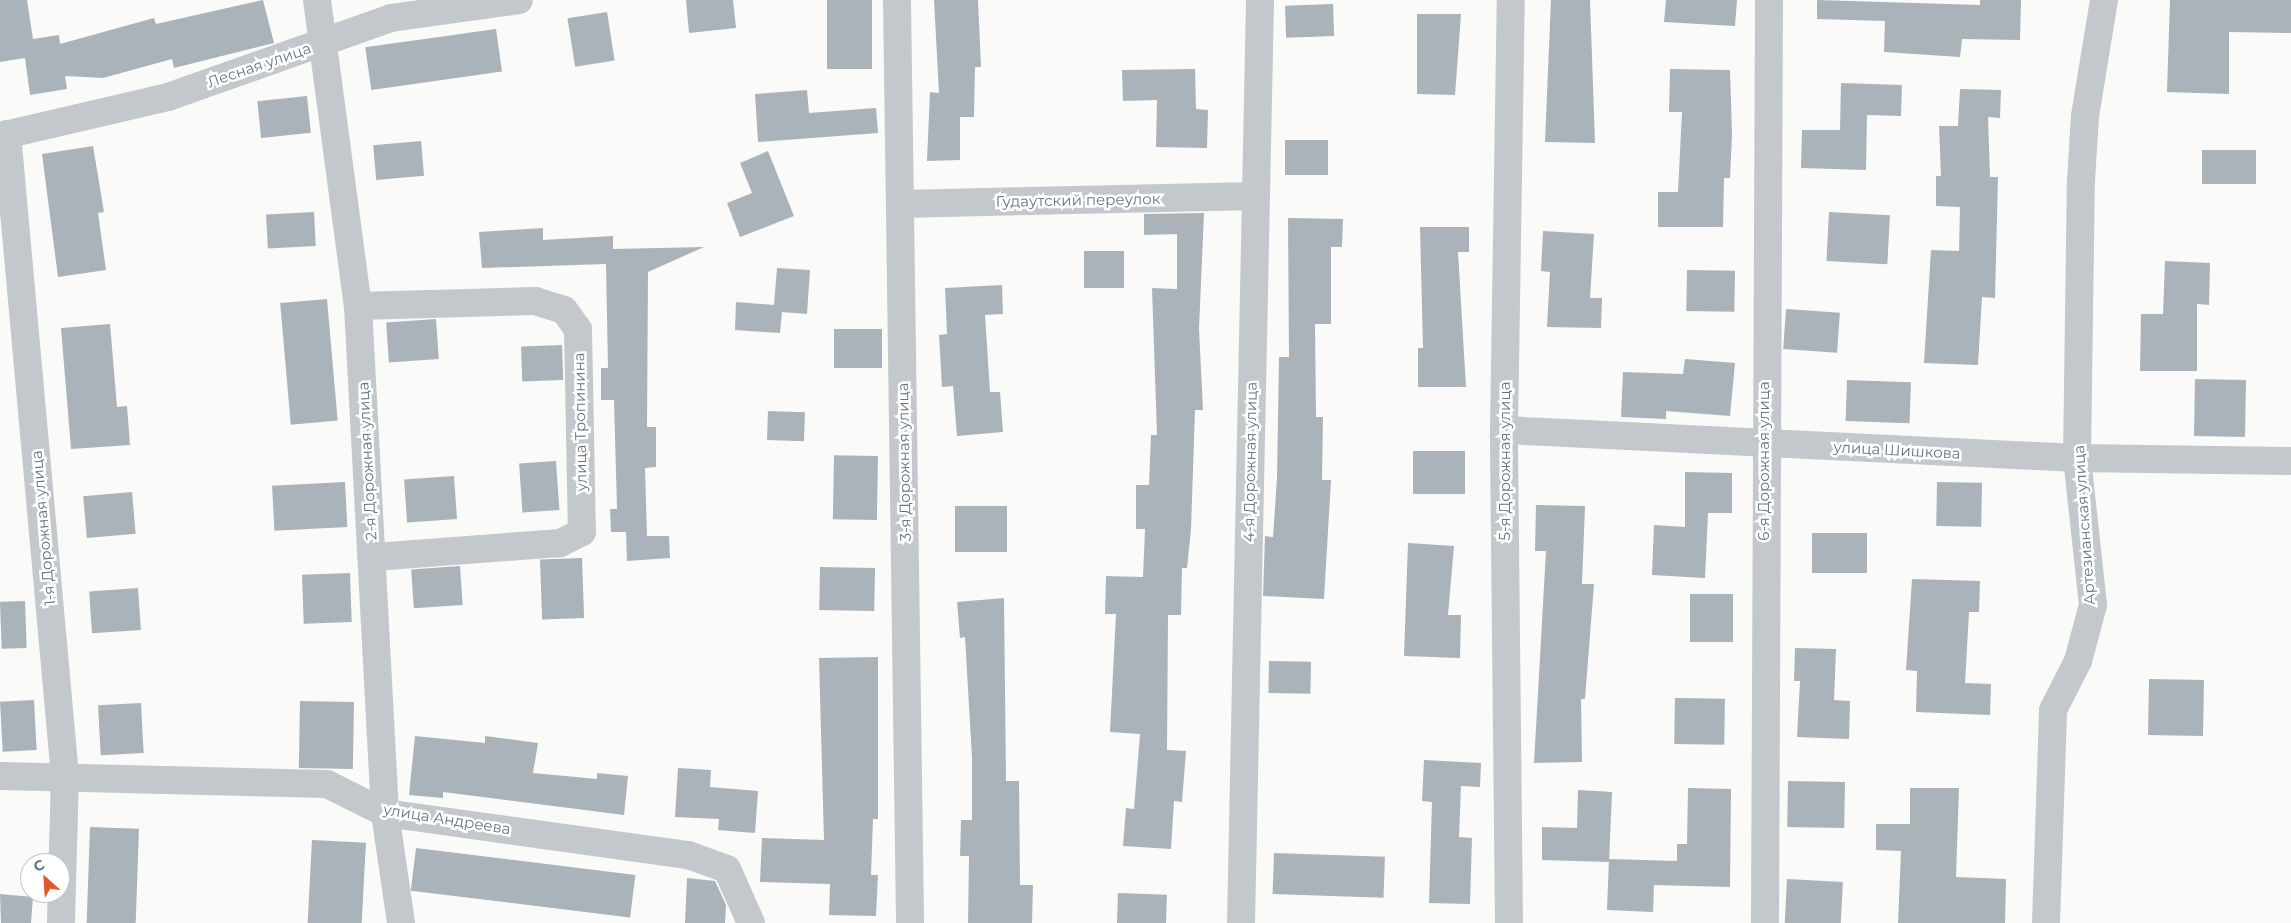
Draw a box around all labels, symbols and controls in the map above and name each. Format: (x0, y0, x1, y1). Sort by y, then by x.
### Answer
street label: Лесная улица (205, 39, 313, 91)
street label: Гудаутский переулок (996, 190, 1160, 210)
street label: улица Тропинина (570, 352, 590, 492)
street label: 2-я Дорожная улица (354, 381, 380, 541)
street label: 6-я Дорожная улица (1755, 381, 1773, 541)
street label: 3-я Дорожная улица (894, 382, 914, 542)
street label: 4-я Дорожная улица (1240, 382, 1260, 542)
street label: 5-я Дорожная улица (1496, 382, 1514, 540)
street label: улица Шишкова (1833, 438, 1961, 462)
street label: Артезианская улица (2069, 445, 2099, 605)
street label: 1-я Дорожная улица (27, 450, 59, 606)
street label: улица Андреева (382, 800, 512, 838)
north arrow (20, 853, 70, 903)
text: С (30, 855, 47, 876)

